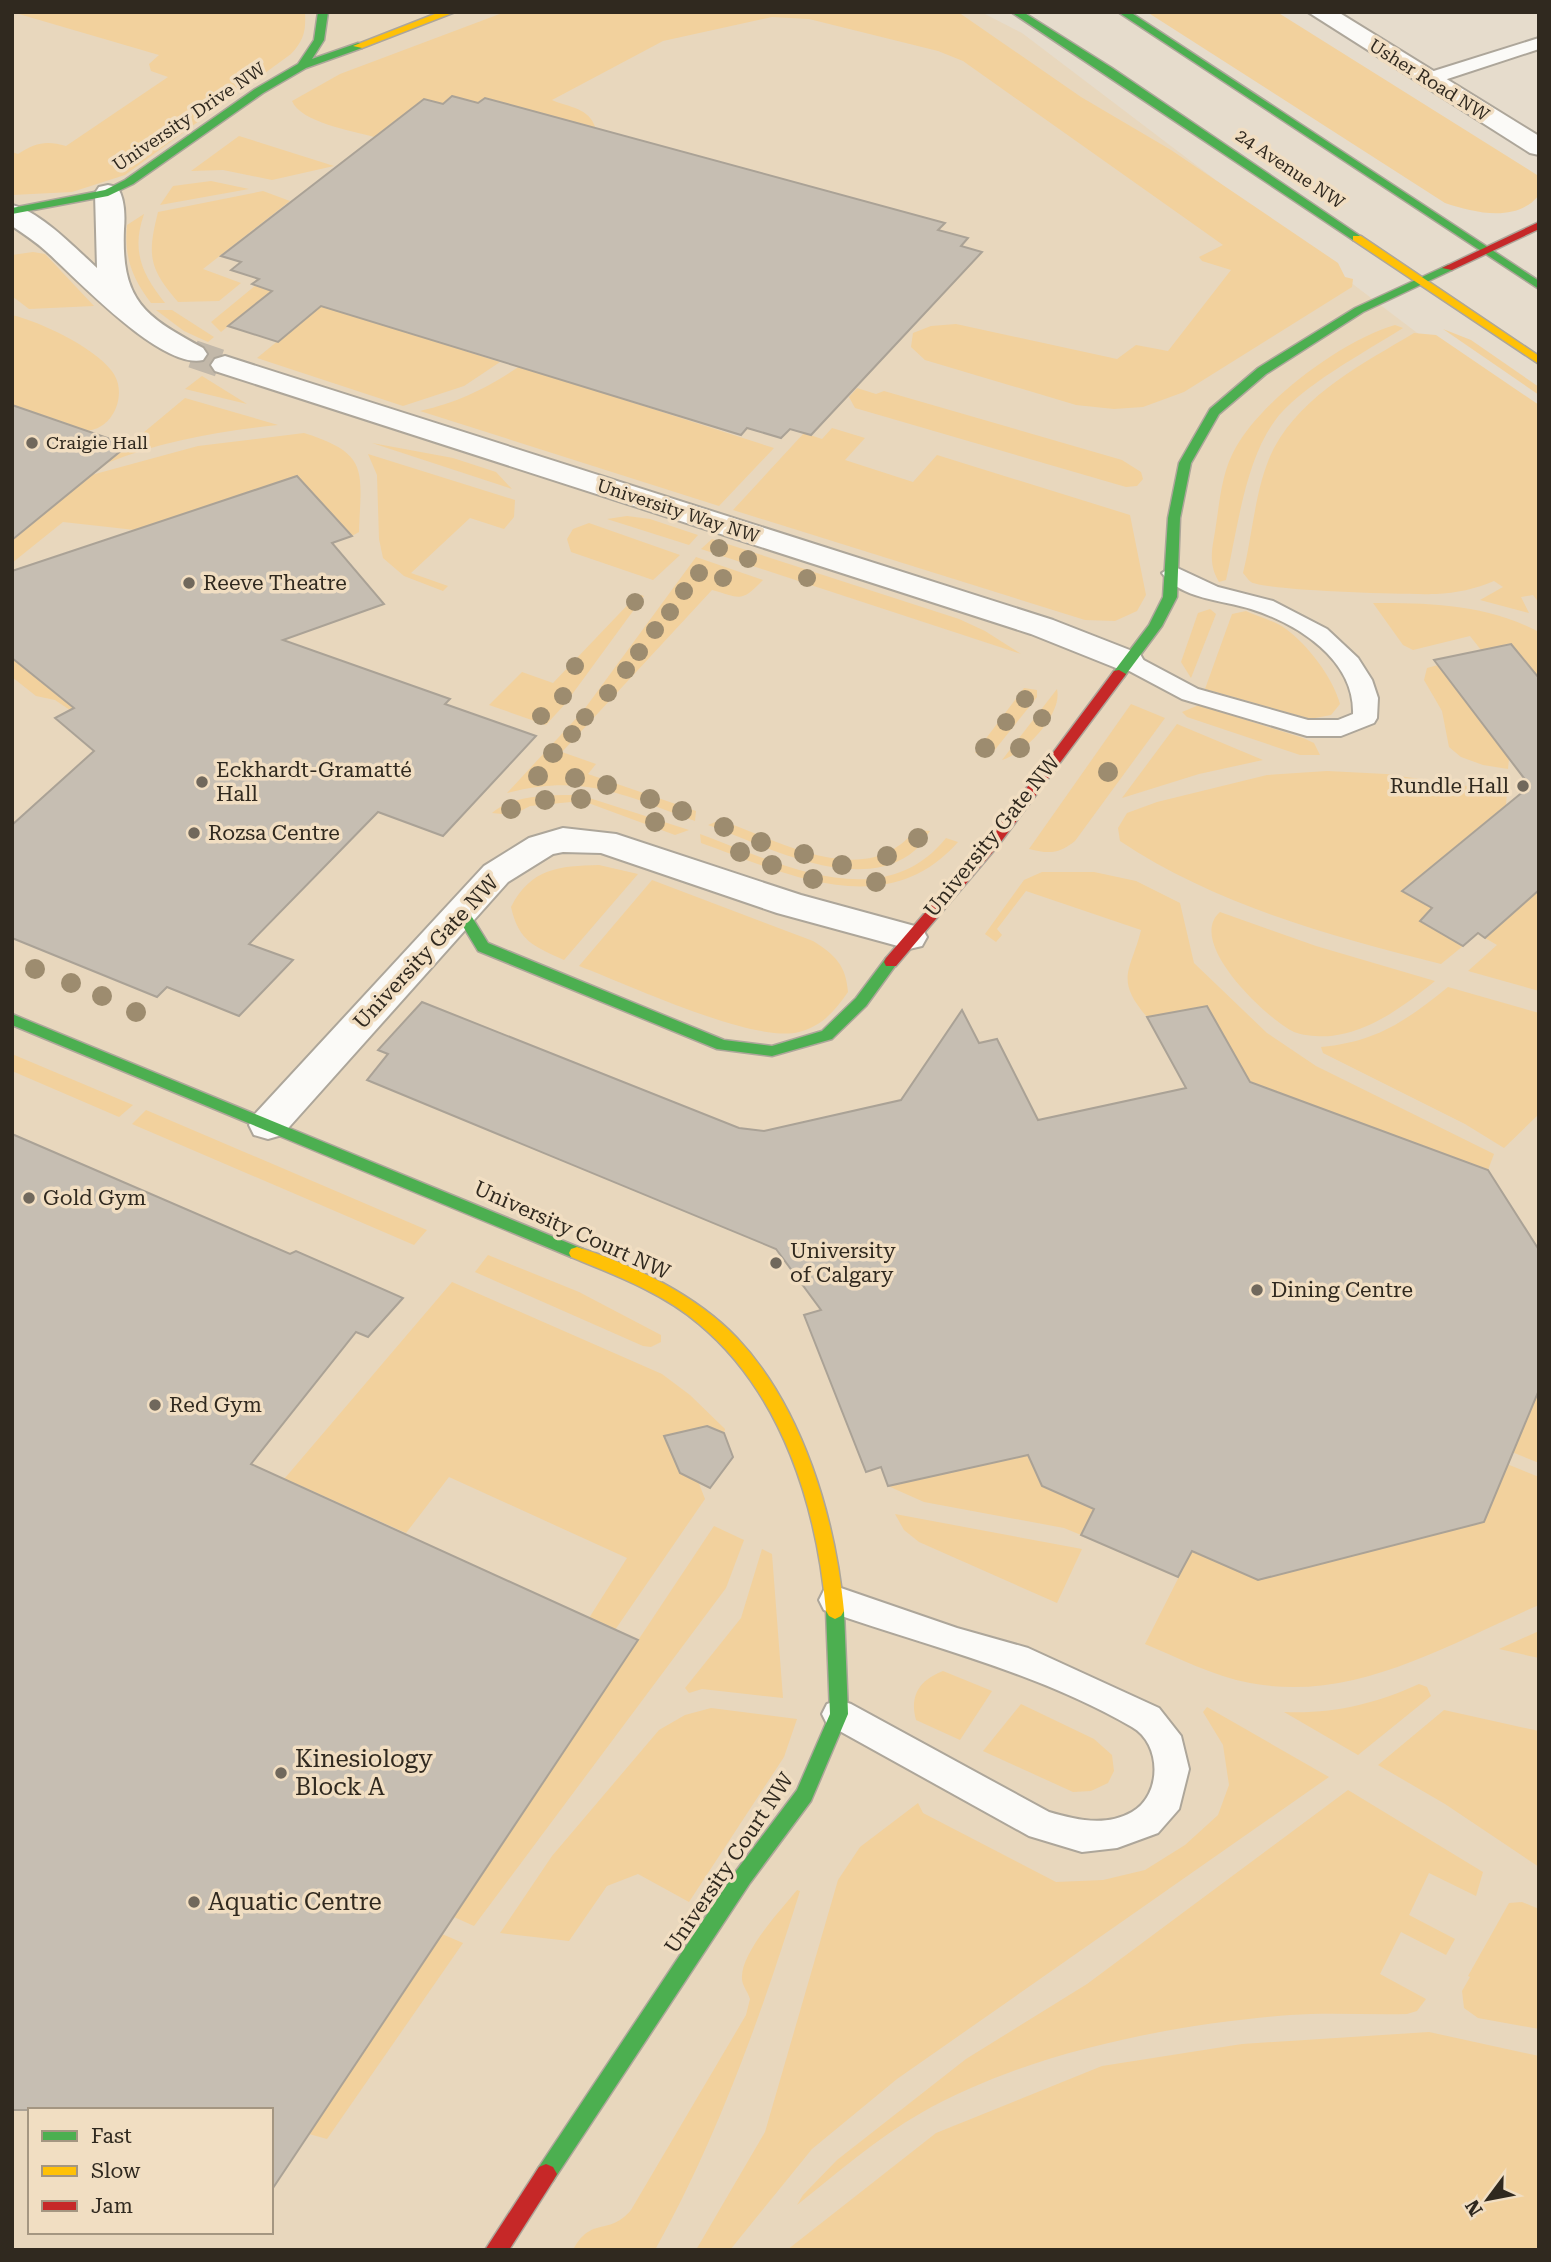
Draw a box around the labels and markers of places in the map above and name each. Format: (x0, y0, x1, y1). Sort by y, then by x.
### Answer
place label: Craigie Hall (46, 432, 148, 453)
marker: Craigie Hall (24, 435, 40, 451)
place label: Reeve Theatre (203, 571, 347, 595)
marker: Reeve Theatre (181, 575, 197, 591)
place label: Eckhardt-Gramatté Hall (216, 758, 412, 806)
marker: Eckhardt-Gramatté Hall (194, 774, 210, 790)
place label: Rundle Hall (1390, 774, 1510, 798)
marker: Rundle Hall (1515, 778, 1531, 794)
place label: Rozsa Centre (208, 821, 340, 845)
marker: Rozsa Centre (186, 825, 202, 841)
place label: Gold Gym (43, 1186, 146, 1210)
marker: Gold Gym (21, 1190, 37, 1206)
place label: University of Calgary (790, 1239, 896, 1287)
marker: University of Calgary (768, 1255, 784, 1271)
place label: Dining Centre (1271, 1278, 1413, 1302)
marker: Dining Centre (1249, 1282, 1265, 1298)
place label: Red Gym (169, 1393, 262, 1417)
marker: Red Gym (147, 1397, 163, 1413)
place label: Kinesiology Block A (295, 1745, 433, 1801)
marker: Kinesiology Block A (273, 1765, 289, 1781)
place label: Aquatic Centre (208, 1888, 382, 1916)
marker: Aquatic Centre (186, 1894, 202, 1910)

